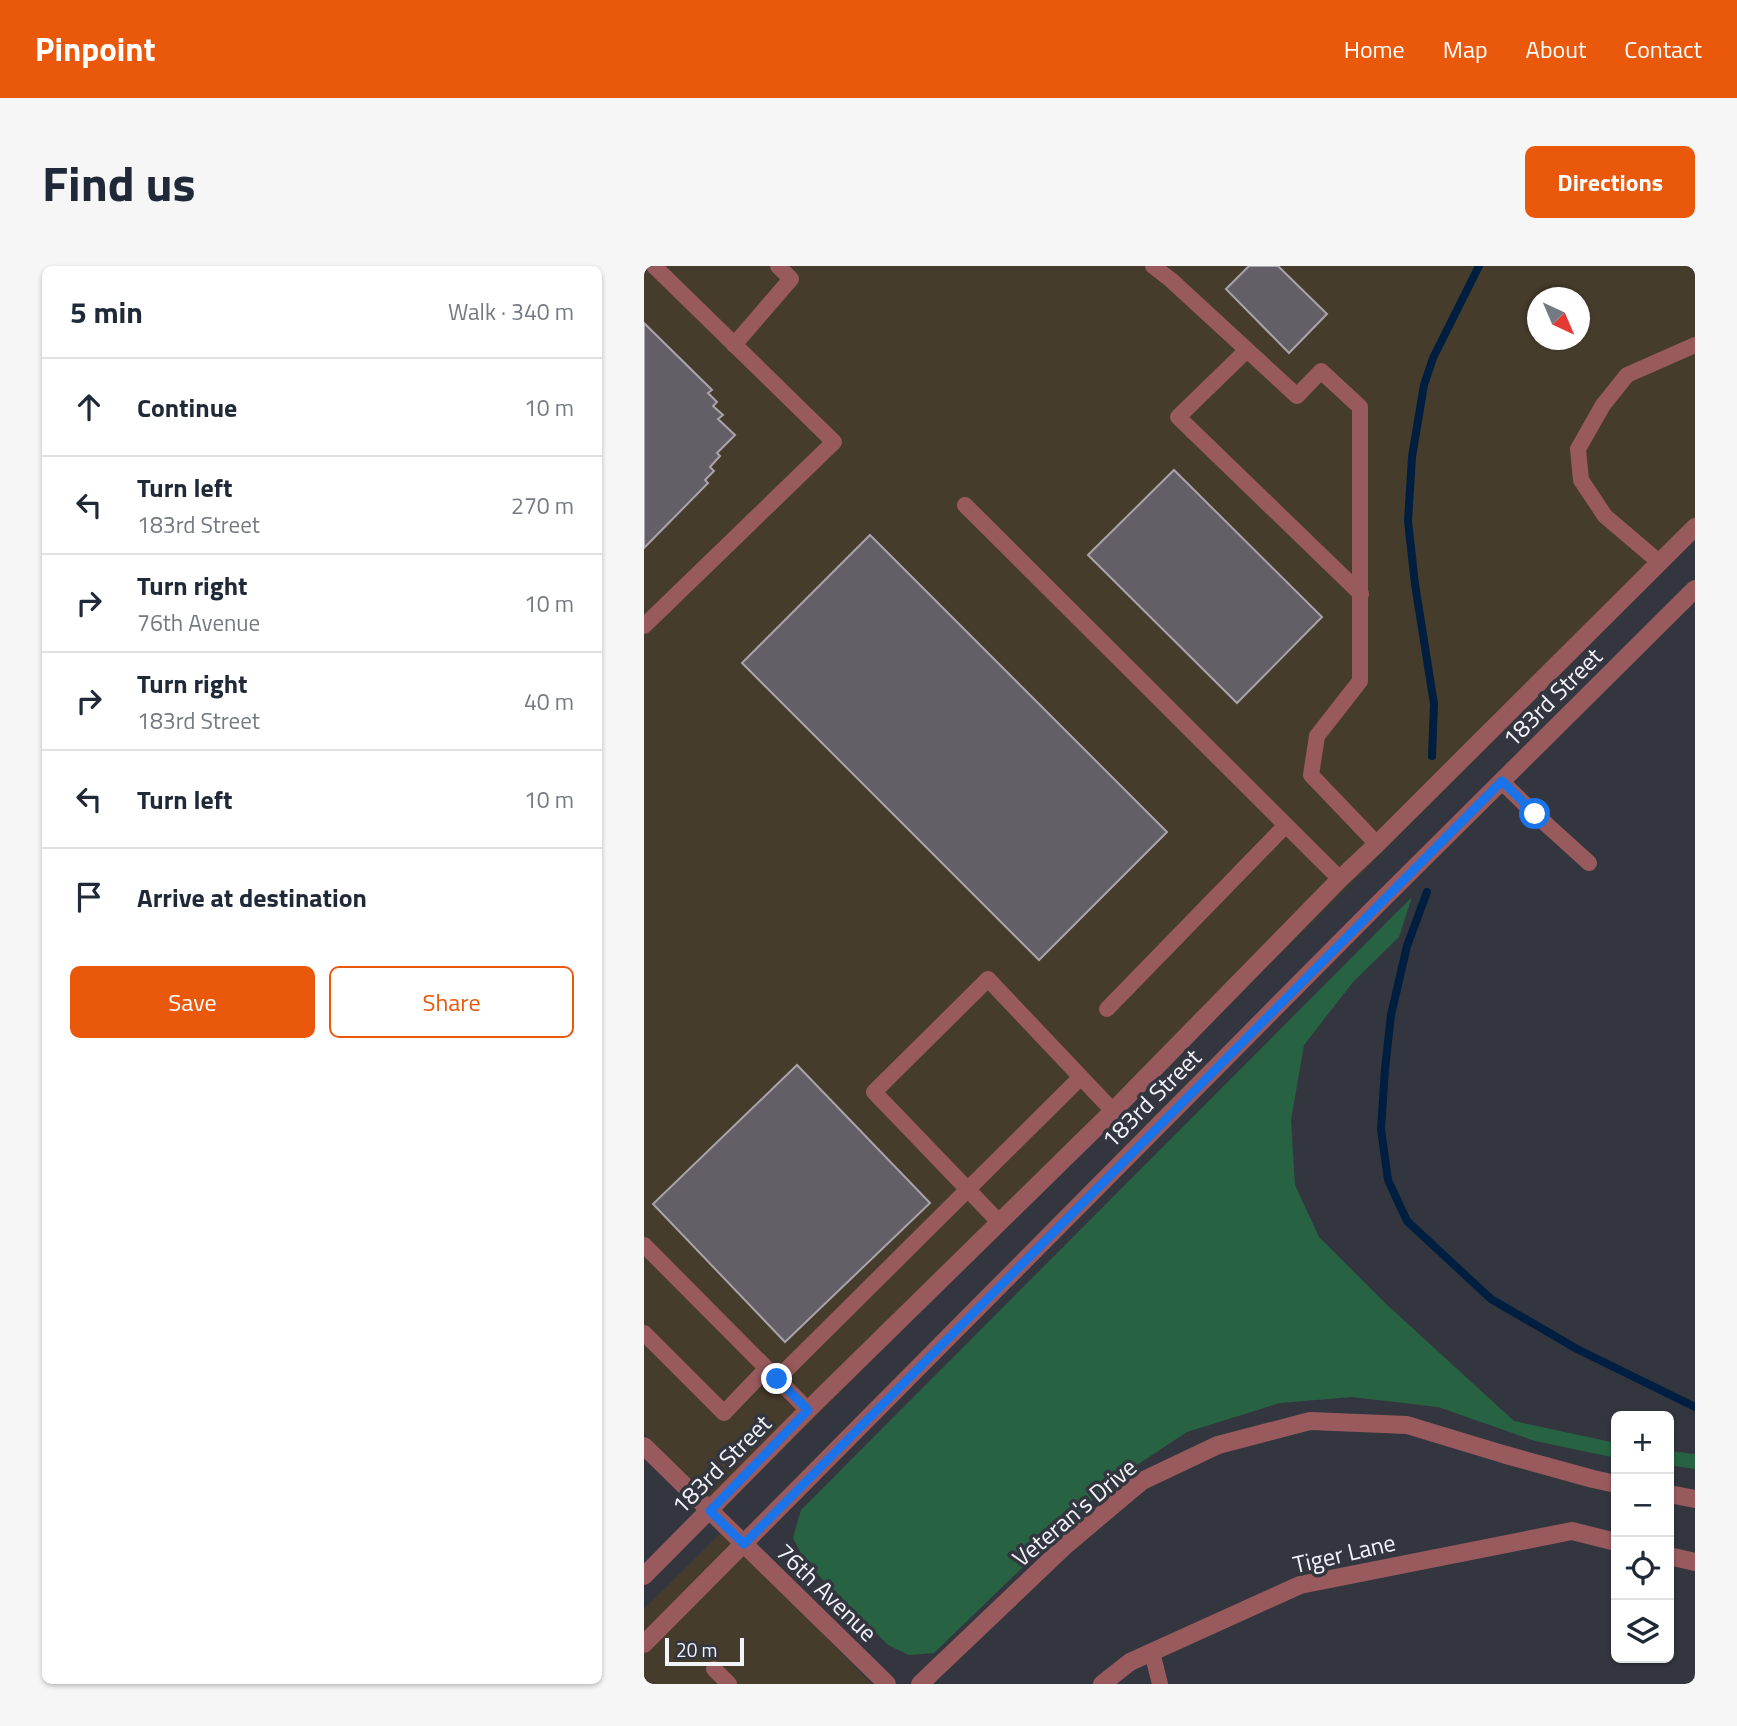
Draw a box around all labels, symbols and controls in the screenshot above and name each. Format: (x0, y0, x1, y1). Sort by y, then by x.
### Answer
text: Pinpoint (35, 24, 155, 74)
text: Home (1344, 31, 1405, 67)
text: Map (1443, 31, 1488, 67)
text: About (1526, 31, 1586, 67)
text: Contact (1624, 31, 1702, 67)
text: Find us (42, 145, 196, 220)
button: Directions (1525, 146, 1695, 218)
north arrow (1527, 287, 1590, 350)
text: 5 min (70, 289, 143, 335)
text: Walk · 340 m (448, 294, 574, 329)
icon: ahead (70, 388, 108, 426)
text: Continue (137, 388, 237, 427)
text: 10 m (524, 390, 574, 425)
text: Turn left (137, 468, 232, 507)
icon: left (70, 486, 108, 524)
text: 270 m (511, 488, 574, 523)
text: 183rd Street (137, 507, 260, 542)
text: Turn right (137, 566, 248, 605)
icon: right (70, 584, 108, 622)
text: 10 m (524, 586, 574, 621)
text: 76th Avenue (137, 605, 260, 640)
street label: 183rd Street (1494, 639, 1610, 755)
text: Turn right (137, 664, 248, 703)
icon: right (70, 682, 108, 720)
text: 40 m (524, 684, 574, 719)
text: 183rd Street (137, 703, 260, 738)
icon: left (70, 780, 108, 818)
text: Turn left (137, 780, 232, 819)
text: 10 m (524, 782, 574, 817)
route start (1519, 798, 1550, 829)
icon: arrive (70, 878, 108, 916)
text: Arrive at destination (137, 878, 367, 917)
button: Save (70, 966, 315, 1038)
button: Share (329, 966, 574, 1038)
street label: 183rd Street (1093, 1040, 1209, 1156)
route end (761, 1363, 792, 1394)
street label: 183rd Street (663, 1406, 779, 1522)
map controls (1611, 1411, 1674, 1663)
button: + (1611, 1411, 1674, 1474)
street label: Veteran's Drive (1004, 1449, 1144, 1575)
button: − (1611, 1474, 1674, 1537)
street label: Tiger Lane (1289, 1524, 1399, 1582)
street label: 76th Avenue (768, 1534, 886, 1650)
button: locate (1611, 1537, 1674, 1600)
button: layers (1611, 1600, 1674, 1663)
scale bar (665, 1635, 744, 1667)
text: 20 m (676, 1635, 717, 1664)

